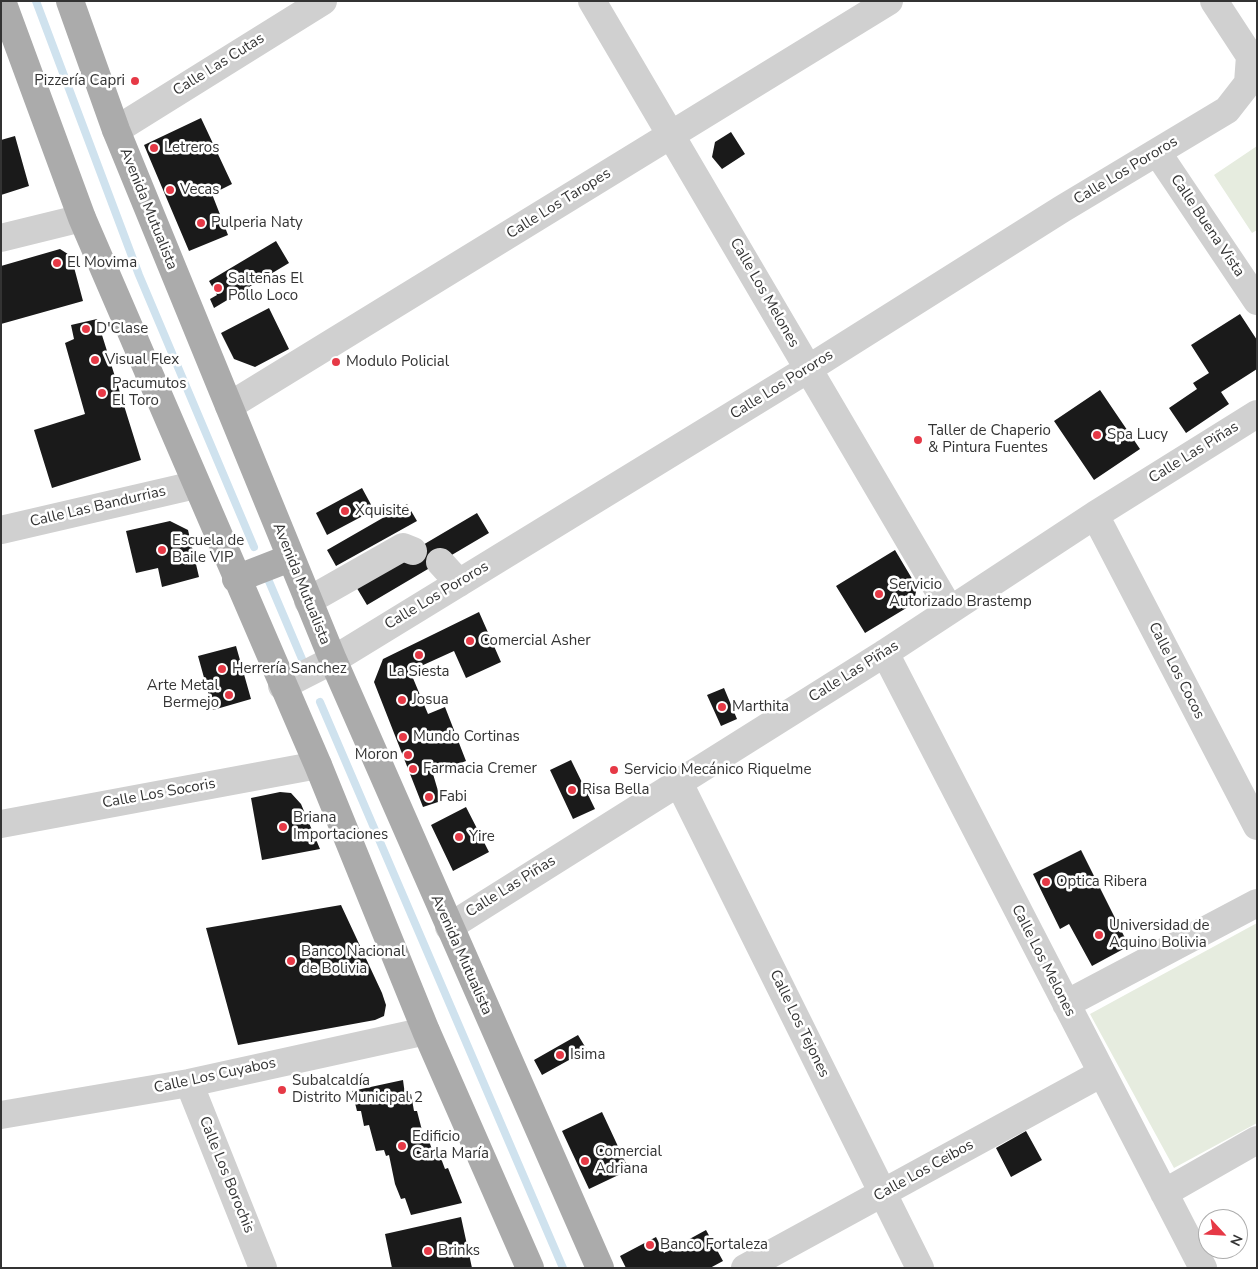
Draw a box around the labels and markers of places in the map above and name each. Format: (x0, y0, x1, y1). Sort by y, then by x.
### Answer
place label: Pizzería Capri (34, 72, 125, 90)
marker: Pizzería Capri (129, 75, 141, 87)
place label: Letreros (164, 139, 219, 157)
marker: Letreros (148, 142, 160, 154)
place label: Vecas (180, 181, 219, 199)
marker: Vecas (164, 184, 176, 196)
place label: Pulperia Naty (211, 214, 303, 232)
marker: Pulperia Naty (195, 217, 207, 229)
place label: El Movima (67, 254, 137, 272)
marker: El Movima (51, 257, 63, 269)
place label: Salteñas El Pollo Loco (228, 270, 303, 305)
marker: Salteñas El Pollo Loco (212, 282, 224, 294)
place label: D'Clase (96, 320, 148, 338)
marker: D'Clase (80, 323, 92, 335)
place label: Visual Flex (105, 351, 179, 369)
place label: Modulo Policial (346, 353, 449, 371)
marker: Visual Flex (89, 354, 101, 366)
marker: Modulo Policial (330, 356, 342, 368)
place label: Pacumutos El Toro (112, 375, 186, 410)
marker: Pacumutos El Toro (96, 387, 108, 399)
place label: Taller de Chaperio & Pintura Fuentes (928, 422, 1051, 457)
place label: Spa Lucy (1107, 426, 1168, 444)
marker: Spa Lucy (1091, 429, 1103, 441)
marker: Taller de Chaperio & Pintura Fuentes (912, 434, 924, 446)
place label: Xquisite (355, 502, 409, 520)
marker: Xquisite (339, 505, 351, 517)
place label: Escuela de Baile VIP (172, 532, 244, 567)
marker: Escuela de Baile VIP (156, 544, 168, 556)
place label: Servicio Autorizado Brastemp (889, 576, 1032, 611)
marker: Servicio Autorizado Brastemp (873, 588, 885, 600)
place label: Comercial Asher (480, 632, 591, 650)
marker: Comercial Asher (464, 635, 476, 647)
marker: La Siesta (413, 649, 425, 661)
place label: Herrería Sanchez (232, 660, 347, 678)
marker: Herrería Sanchez (216, 663, 228, 675)
place label: La Siesta (389, 663, 449, 681)
place label: Arte Metal Bermejo (147, 677, 219, 712)
marker: Arte Metal Bermejo (223, 689, 235, 701)
place label: Josua (412, 691, 449, 709)
marker: Josua (396, 694, 408, 706)
place label: Marthita (732, 698, 789, 716)
marker: Marthita (716, 701, 728, 713)
place label: Mundo Cortinas (413, 728, 520, 746)
marker: Mundo Cortinas (397, 731, 409, 743)
place label: Moron (355, 746, 398, 764)
marker: Moron (402, 749, 414, 761)
place label: Farmacia Cremer (423, 760, 537, 778)
place label: Servicio Mecánico Riquelme (624, 761, 811, 779)
marker: Farmacia Cremer (407, 763, 419, 775)
marker: Servicio Mecánico Riquelme (608, 764, 620, 776)
place label: Risa Bella (582, 781, 649, 799)
marker: Risa Bella (566, 784, 578, 796)
place label: Fabi (439, 788, 467, 806)
marker: Fabi (423, 791, 435, 803)
place label: Briana Importaciones (293, 809, 388, 844)
marker: Briana Importaciones (277, 821, 289, 833)
place label: Yire (469, 828, 495, 846)
marker: Yire (453, 831, 465, 843)
place label: Optica Ribera (1056, 873, 1147, 891)
marker: Optica Ribera (1040, 876, 1052, 888)
place label: Universidad de Aquino Bolivia (1109, 917, 1210, 952)
marker: Universidad de Aquino Bolivia (1093, 929, 1105, 941)
place label: Banco Nacional de Bolivia (301, 943, 405, 978)
marker: Banco Nacional de Bolivia (285, 955, 297, 967)
place label: Isima (570, 1046, 605, 1064)
marker: Isima (554, 1049, 566, 1061)
place label: Subalcaldía Distrito Municipal 2 (292, 1072, 423, 1107)
marker: Subalcaldía Distrito Municipal 2 (276, 1084, 288, 1096)
place label: Edificio Carla María (412, 1128, 489, 1163)
marker: Edificio Carla María (396, 1140, 408, 1152)
place label: Comercial Adriana (595, 1143, 662, 1178)
marker: Comercial Adriana (579, 1155, 591, 1167)
place label: Banco Fortaleza (660, 1236, 768, 1254)
marker: Banco Fortaleza (644, 1239, 656, 1251)
place label: Brinks (438, 1242, 480, 1260)
marker: Brinks (422, 1245, 434, 1257)

